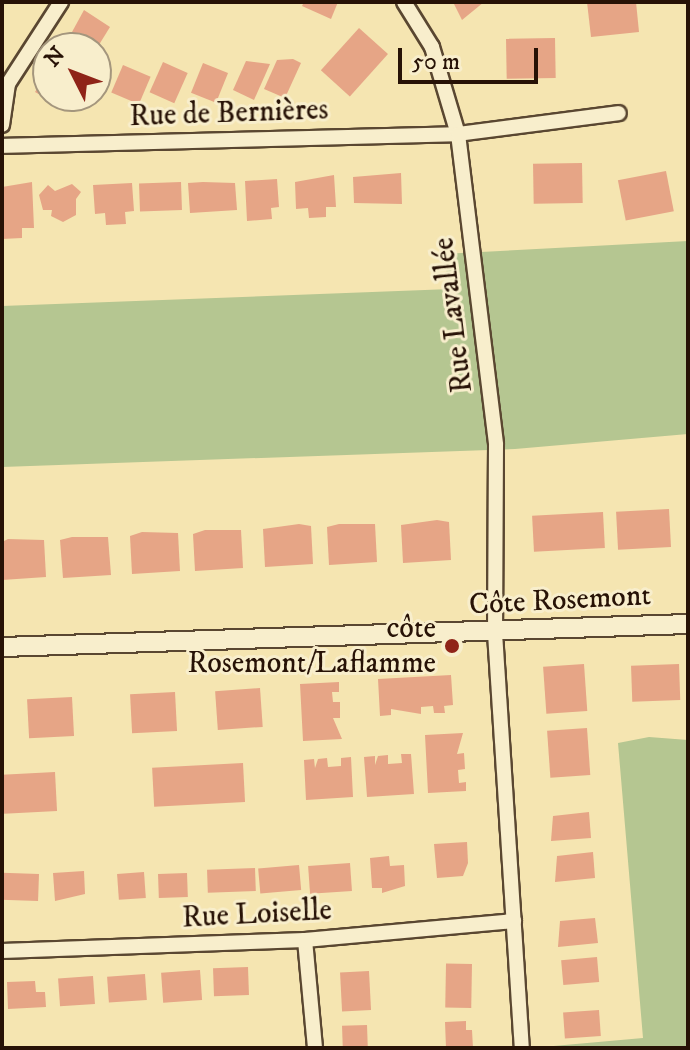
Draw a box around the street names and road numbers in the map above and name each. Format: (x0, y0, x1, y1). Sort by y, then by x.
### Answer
street label: Rue de Bernières (129, 93, 329, 135)
street label: Rue Lavallée (427, 235, 481, 395)
street label: Côte Rosemont (468, 578, 652, 624)
street label: Rue Loiselle (181, 893, 333, 937)

